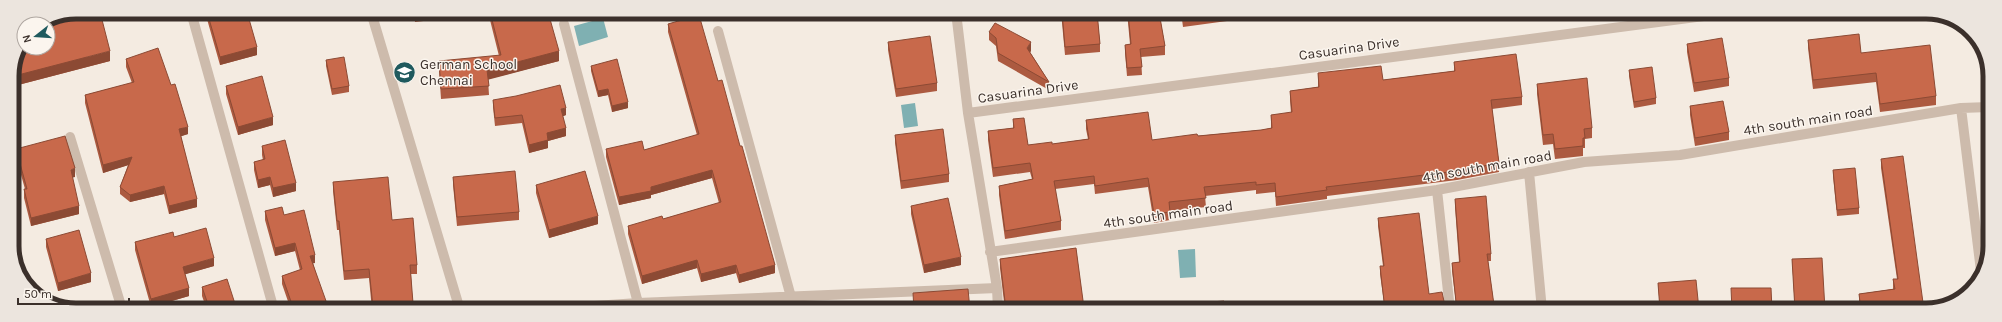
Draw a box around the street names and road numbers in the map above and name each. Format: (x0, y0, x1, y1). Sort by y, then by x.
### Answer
street label: Casuarina Drive (1298, 33, 1400, 64)
street label: Casuarina Drive (977, 76, 1079, 107)
street label: 4th south main road (1742, 102, 1874, 139)
street label: 4th south main road (1421, 147, 1553, 186)
street label: 4th south main road (1102, 197, 1234, 232)

